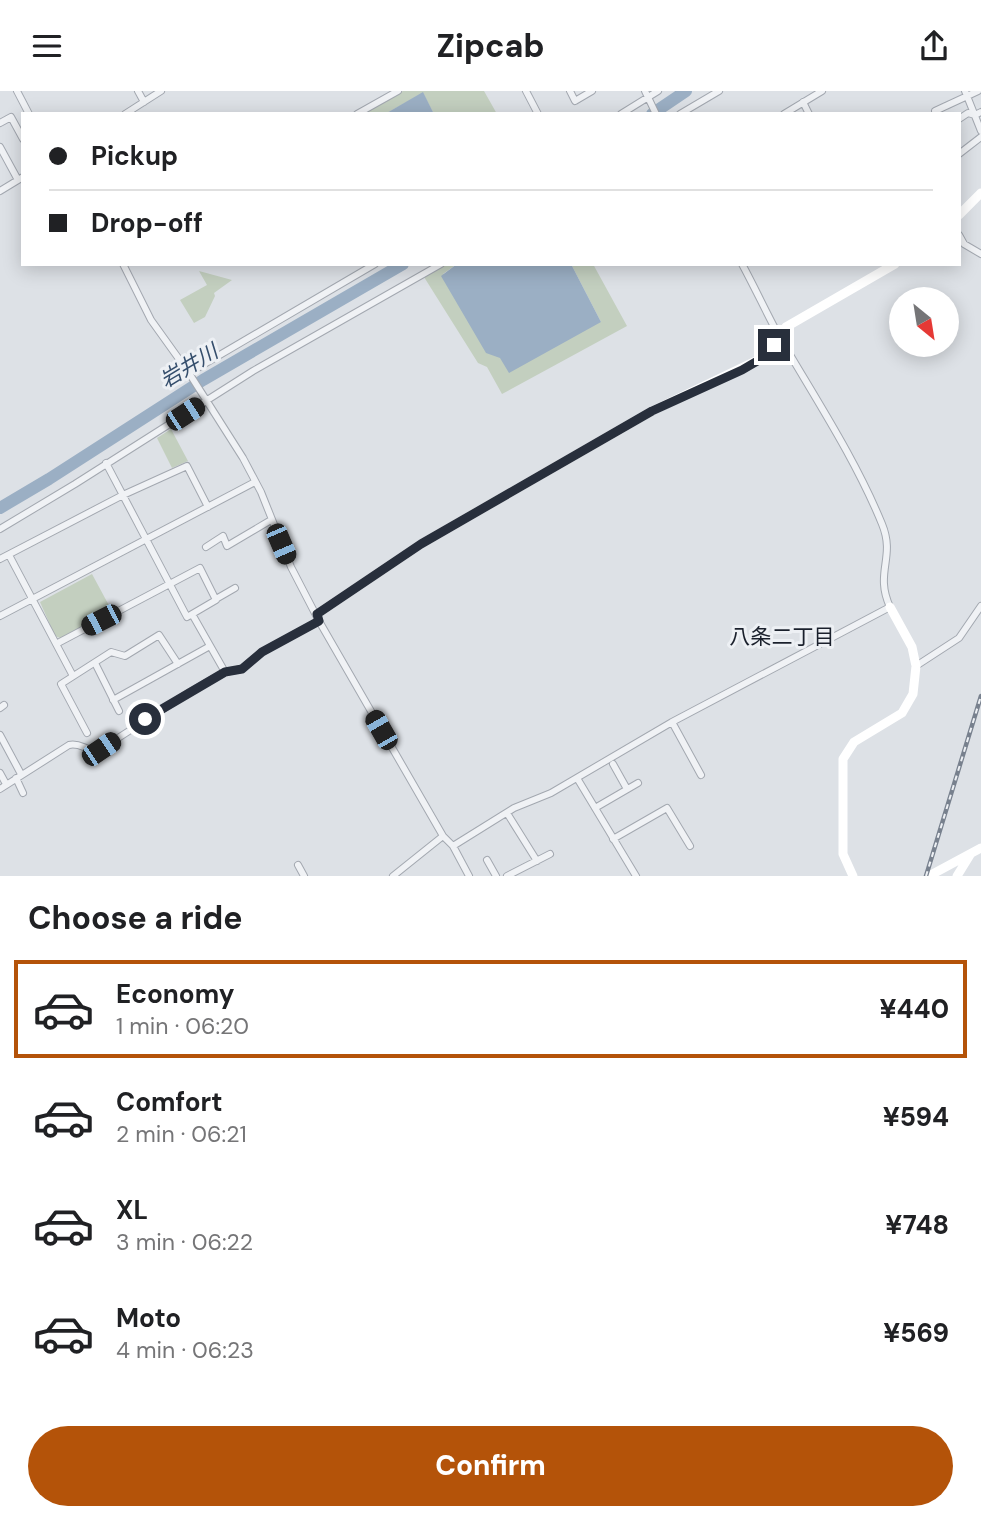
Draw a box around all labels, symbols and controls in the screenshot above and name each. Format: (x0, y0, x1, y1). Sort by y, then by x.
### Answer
text: Zipcab (437, 25, 544, 67)
icon: menu (28, 27, 66, 65)
icon: share (915, 27, 953, 65)
text: Pickup (91, 139, 178, 173)
text: Drop-off (91, 206, 203, 240)
north arrow (889, 287, 959, 357)
map controls (889, 287, 959, 357)
route end (758, 329, 790, 361)
water label: 岩井川 (155, 337, 225, 394)
car (162, 394, 209, 434)
car (264, 521, 299, 567)
car (78, 601, 125, 639)
district label: 八条二丁目 (730, 623, 835, 651)
route start (129, 703, 161, 735)
car (362, 707, 401, 753)
car (78, 729, 125, 769)
text: Choose a ride (28, 897, 243, 939)
text: Economy (116, 977, 234, 1011)
icon: car (32, 978, 95, 1041)
text: ¥440 (880, 992, 949, 1026)
text: 1 min · 06:20 (116, 1011, 249, 1041)
text: Comfort (116, 1085, 222, 1119)
icon: car (32, 1086, 95, 1149)
text: ¥594 (883, 1100, 949, 1134)
text: 2 min · 06:21 (116, 1119, 247, 1149)
text: XL (116, 1193, 148, 1227)
icon: car (32, 1194, 95, 1257)
text: ¥748 (885, 1208, 949, 1242)
text: 3 min · 06:22 (116, 1227, 253, 1257)
text: Moto (116, 1301, 181, 1335)
icon: car (32, 1302, 95, 1365)
text: ¥569 (883, 1316, 949, 1350)
text: 4 min · 06:23 (116, 1335, 254, 1365)
button: Confirm (28, 1426, 953, 1506)

